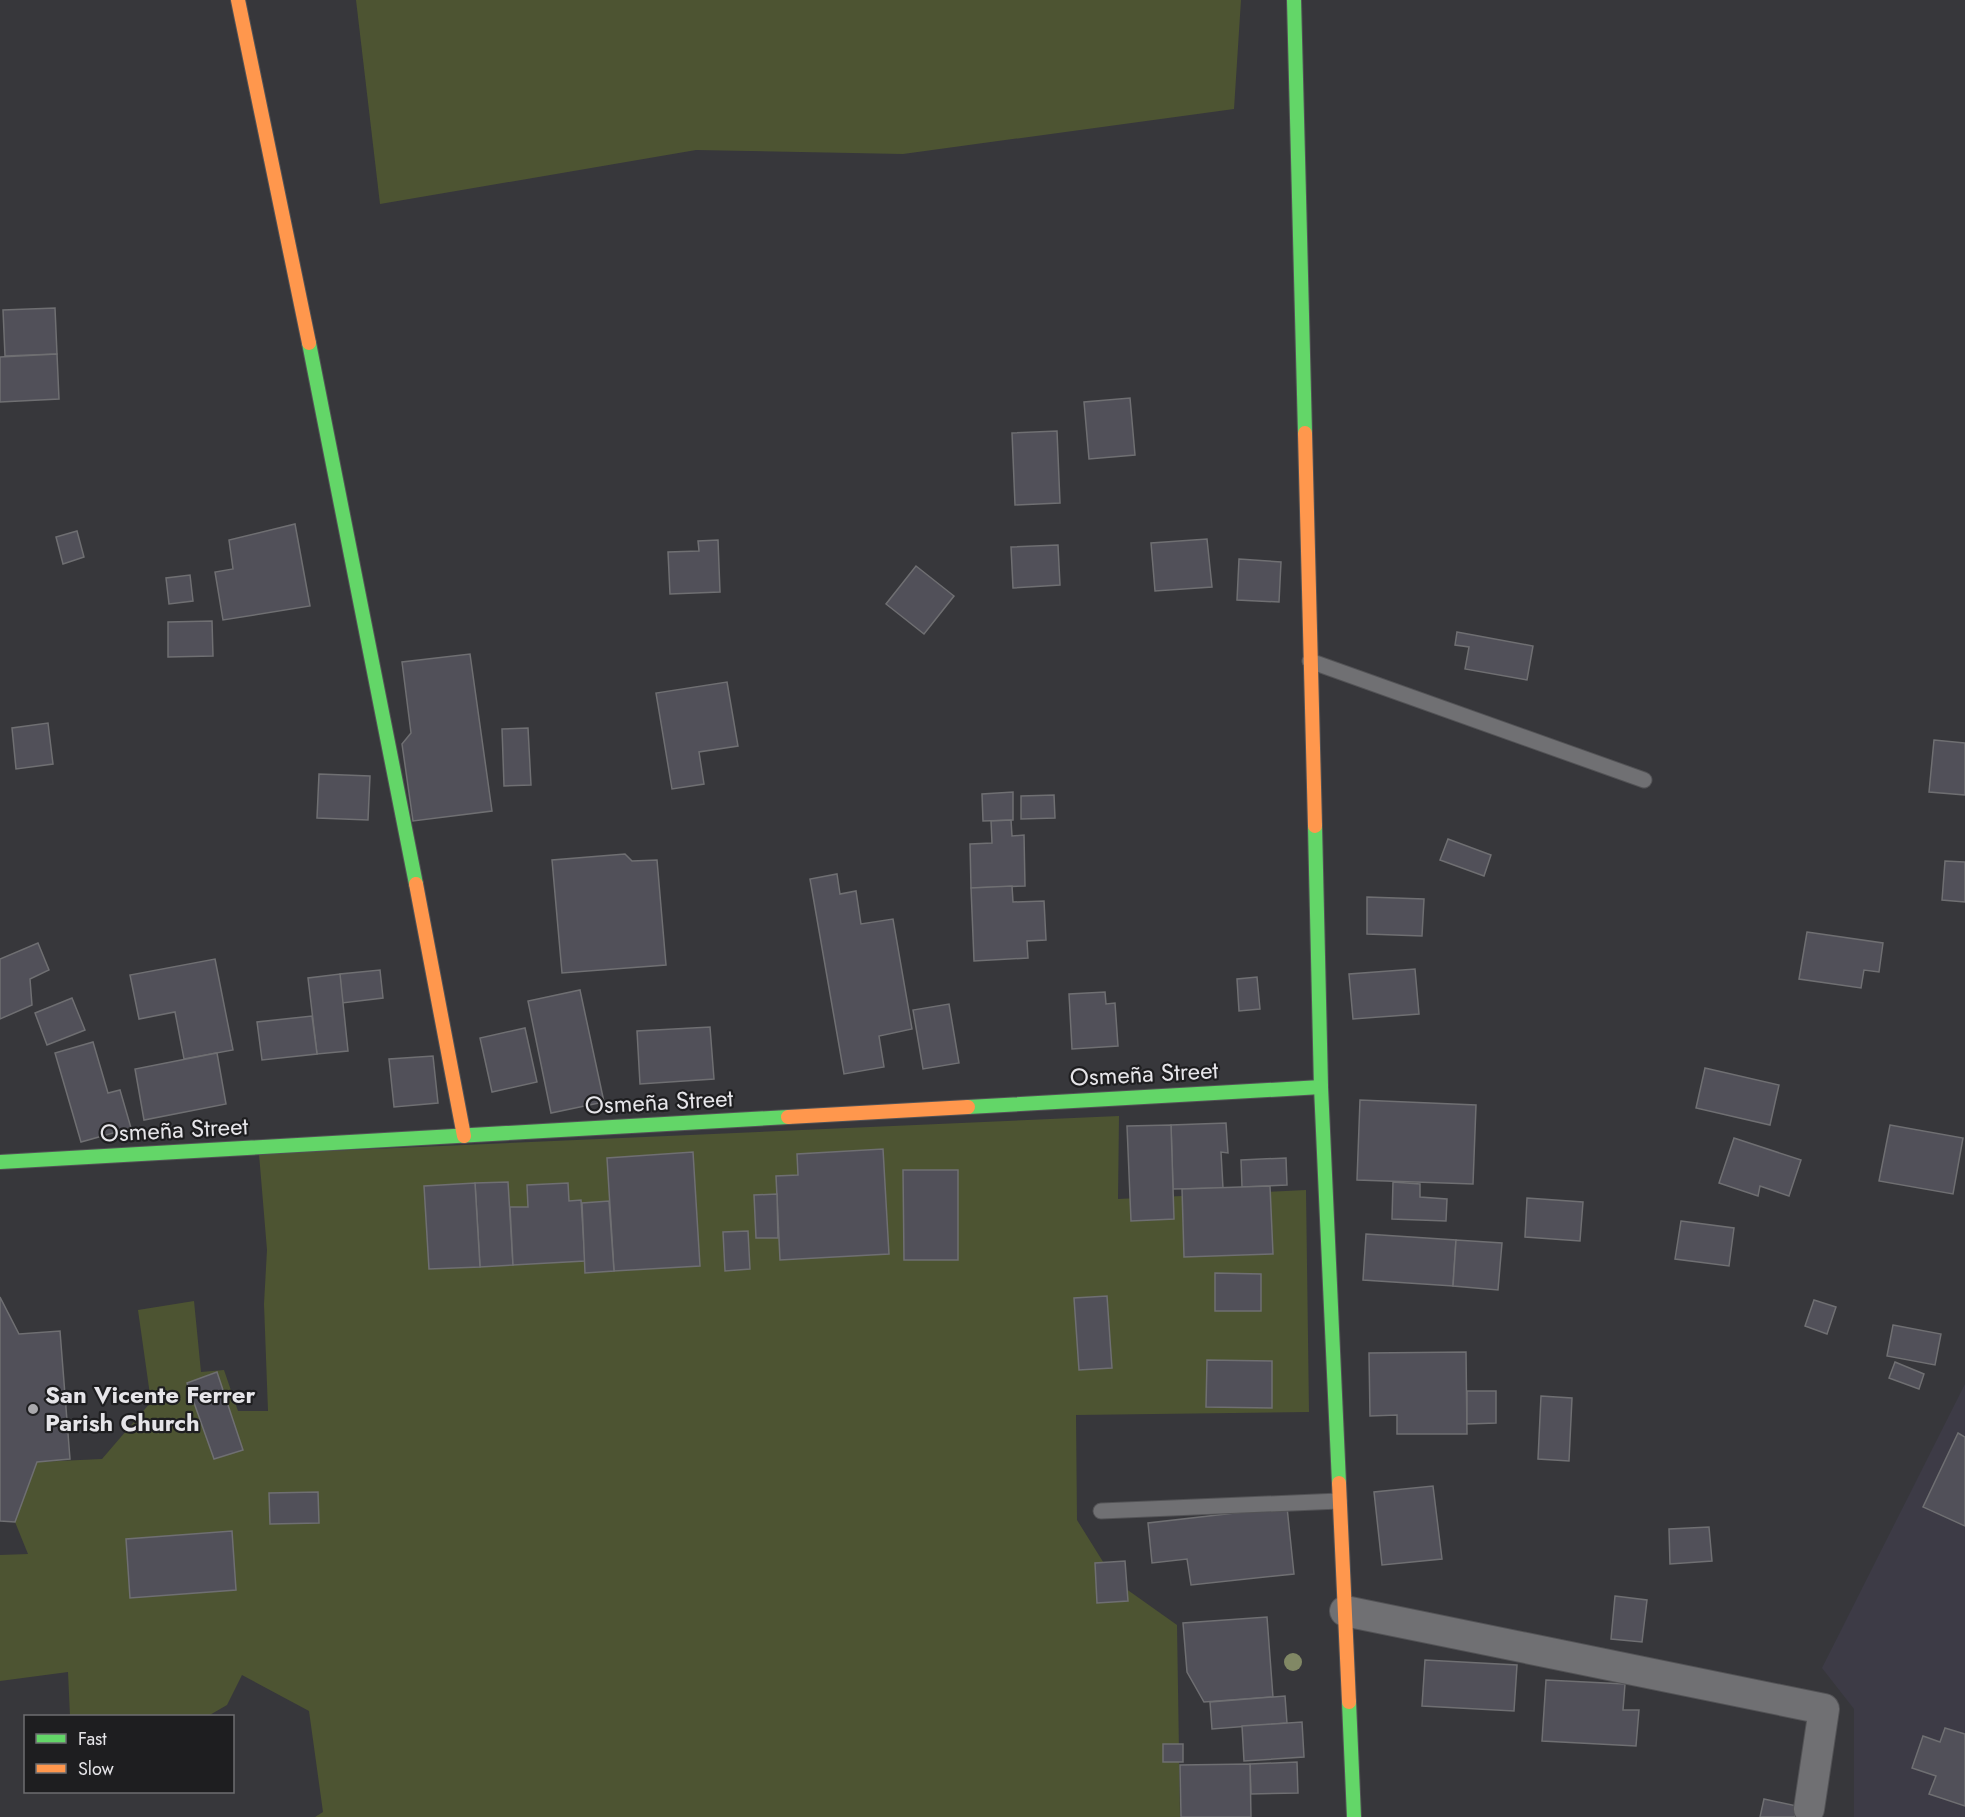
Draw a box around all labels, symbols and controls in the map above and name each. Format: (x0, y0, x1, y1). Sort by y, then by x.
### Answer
street label: Osmeña Street (1069, 1052, 1219, 1095)
street label: Osmeña Street (584, 1080, 734, 1123)
street label: Osmeña Street (99, 1108, 249, 1151)
place label: San Vicente Ferrer Parish Church (45, 1377, 256, 1440)
marker: San Vicente Ferrer Parish Church (26, 1402, 40, 1416)
legend (24, 1715, 234, 1793)
text: Fast (78, 1726, 107, 1752)
text: Slow (78, 1756, 115, 1782)

